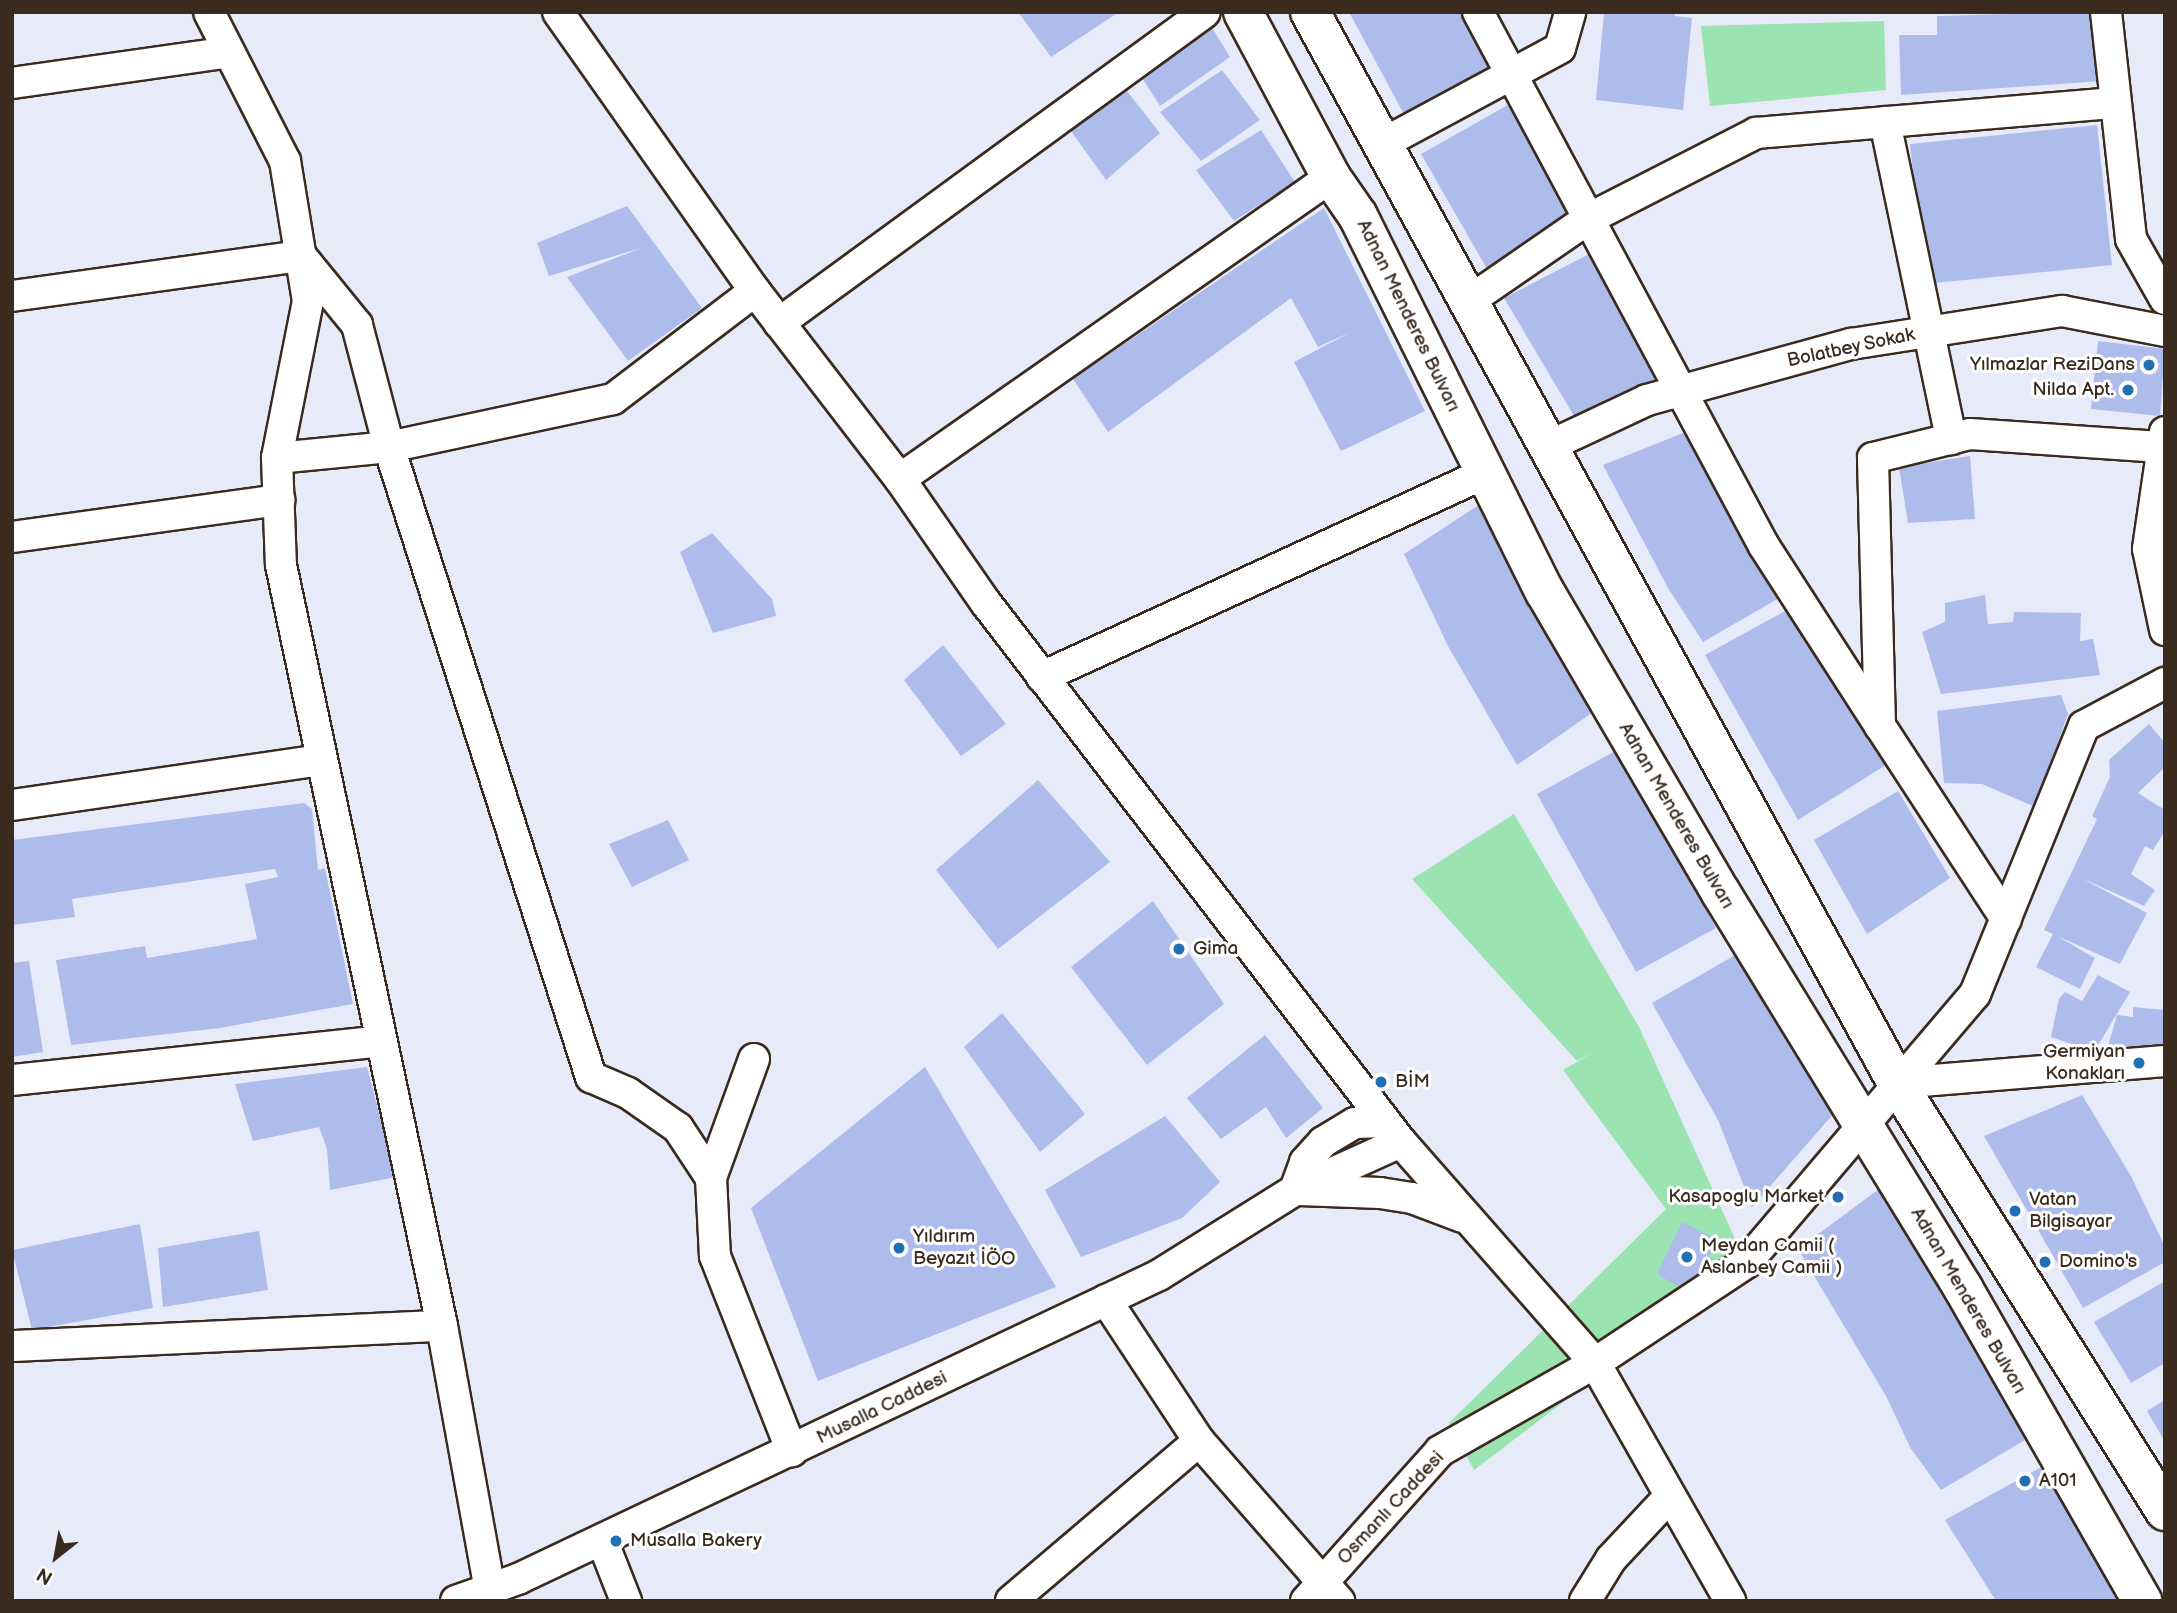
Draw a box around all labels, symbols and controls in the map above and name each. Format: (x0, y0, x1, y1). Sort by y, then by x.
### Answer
street label: Adnan Menderes Bulvarı (1351, 216, 1465, 416)
street label: Bolatbey Sokak (1784, 323, 1918, 373)
place label: Yılmazlar ReziDans (1970, 354, 2135, 376)
marker: Yılmazlar ReziDans (2141, 357, 2157, 373)
place label: Nilda Apt. (2032, 379, 2114, 401)
marker: Nilda Apt. (2120, 382, 2136, 398)
street label: Adnan Menderes Bulvarı (1613, 719, 1739, 913)
place label: Gima (1193, 938, 1238, 960)
marker: Gima (1171, 941, 1187, 957)
place label: Germiyan Konakları (2043, 1041, 2125, 1085)
marker: Germiyan Konakları (2131, 1055, 2147, 1071)
place label: BİM (1395, 1071, 1430, 1093)
marker: BİM (1373, 1074, 1389, 1090)
place label: Kasapoglu Market (1668, 1186, 1824, 1208)
marker: Kasapoglu Market (1830, 1189, 1846, 1205)
place label: Vatan Bilgisayar (2029, 1189, 2112, 1233)
marker: Vatan Bilgisayar (2007, 1203, 2023, 1219)
street label: Adnan Menderes Bulvarı (1905, 1204, 2031, 1398)
place label: Yıldırım Beyazıt İÖO (913, 1226, 1015, 1270)
place label: Meydan Camii ( Aslanbey Camii ) (1701, 1235, 1844, 1279)
marker: Yıldırım Beyazıt İÖO (891, 1240, 907, 1256)
marker: Meydan Camii ( Aslanbey Camii ) (1679, 1249, 1695, 1265)
place label: Domino's (2059, 1251, 2137, 1273)
marker: Domino's (2037, 1254, 2053, 1270)
street label: Musalla Caddesi (813, 1367, 951, 1449)
street label: Osmanlı Caddesi (1333, 1447, 1449, 1569)
place label: A101 (2039, 1470, 2076, 1492)
marker: A101 (2017, 1473, 2033, 1489)
north arrow (21, 1522, 91, 1592)
place label: Musalla Bakery (630, 1530, 762, 1552)
marker: Musalla Bakery (608, 1533, 624, 1549)
text: N (33, 1562, 57, 1589)

